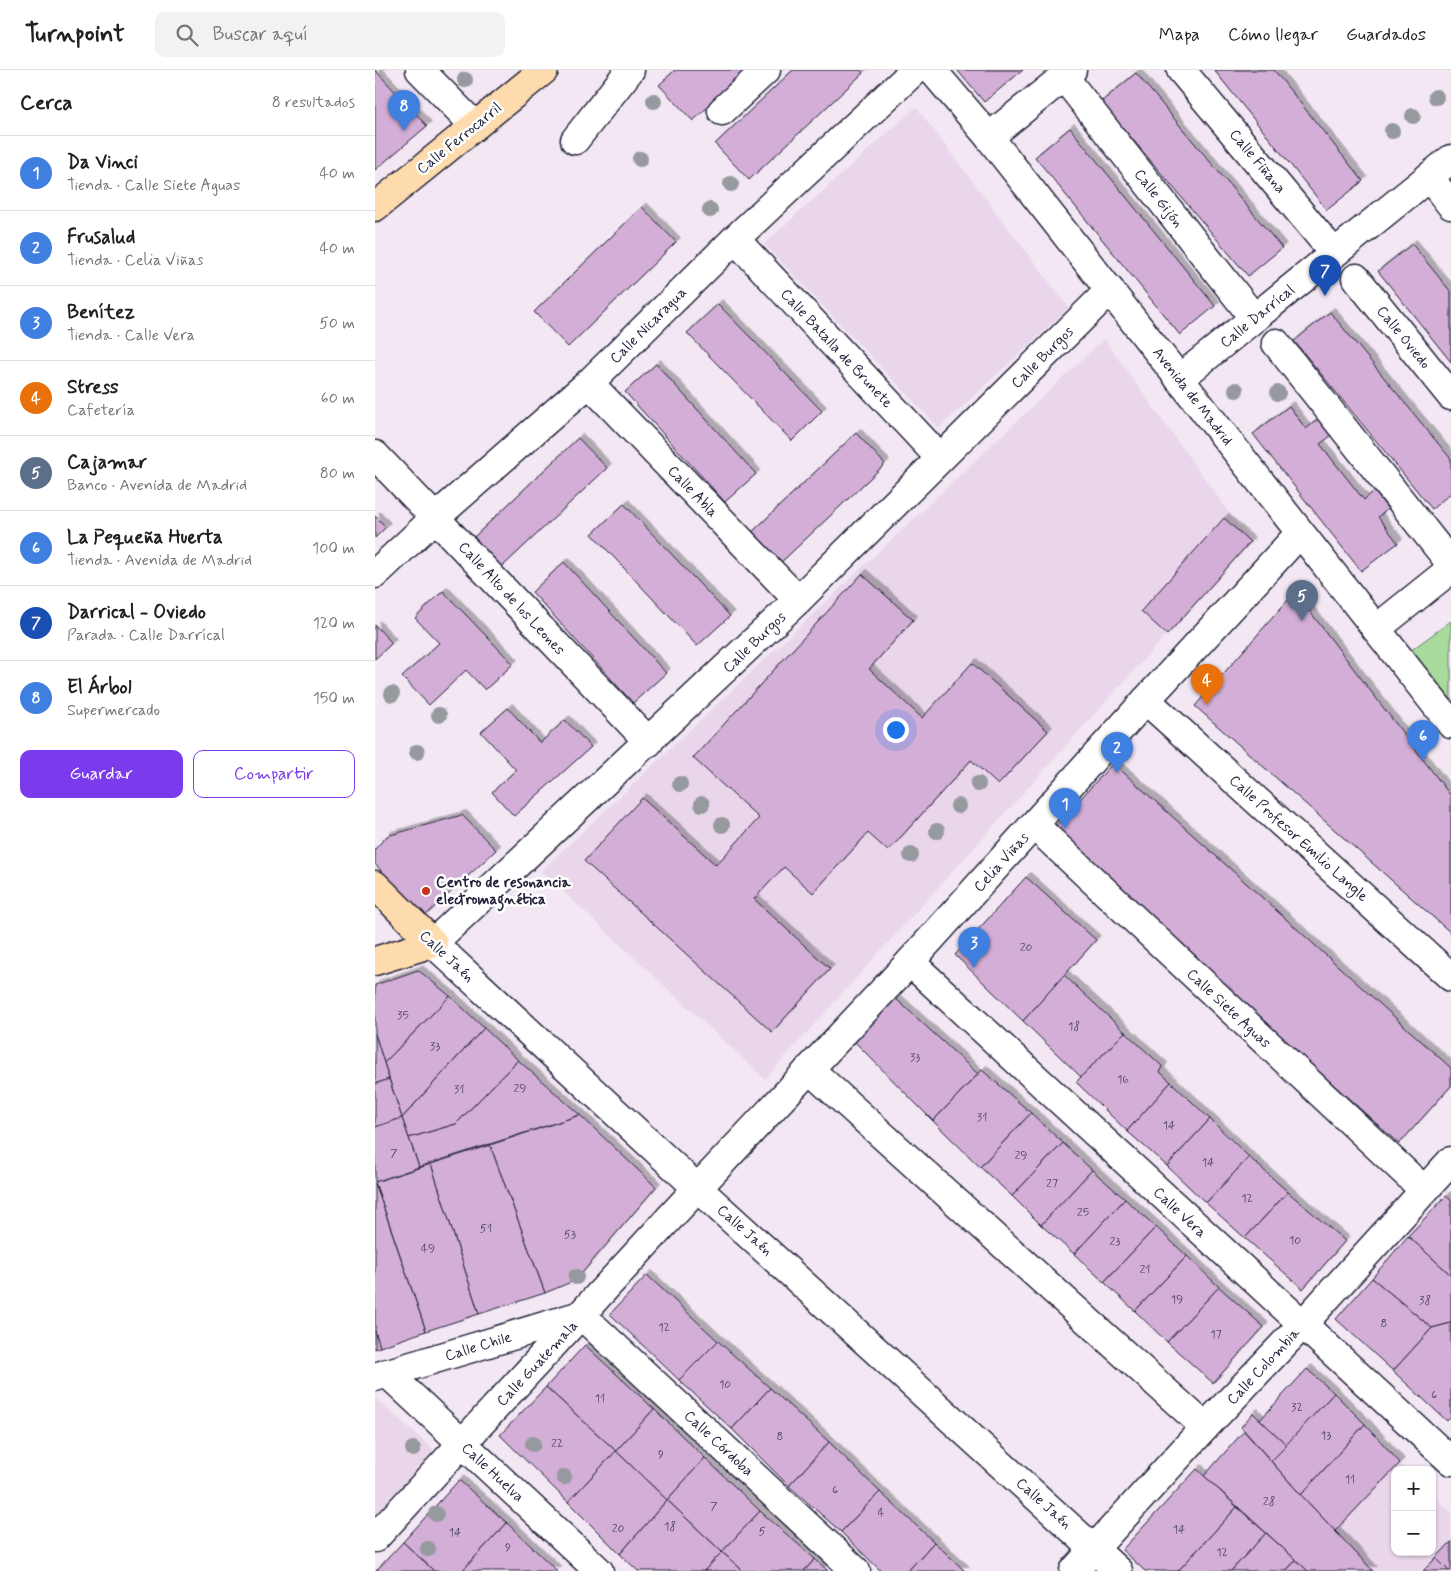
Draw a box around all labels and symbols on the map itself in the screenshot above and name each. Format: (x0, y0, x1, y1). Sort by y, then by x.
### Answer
pin: 8 (388, 90, 420, 131)
street label: Calle Ferrocarril (413, 98, 506, 179)
street label: Calle Fiñana (1224, 125, 1290, 198)
street label: Calle Gijón (1129, 165, 1187, 232)
pin: 7 (1309, 255, 1341, 296)
street label: Calle Darrícal (1216, 280, 1299, 353)
street label: Calle Nicaragua (606, 283, 692, 368)
street label: Calle Batalla de Brunete (776, 285, 897, 413)
street label: Calle Oviedo (1372, 302, 1435, 374)
street label: Calle Burgos (1007, 322, 1079, 394)
street label: Avenida de Madrid (1147, 343, 1237, 450)
street label: Calle Abla (663, 461, 722, 522)
street label: Calle Alto de los Leones (453, 538, 569, 660)
pin: 5 (1286, 580, 1318, 621)
street label: Calle Burgos (719, 607, 792, 679)
pin: 4 (1191, 664, 1223, 705)
your location (883, 717, 909, 743)
pin: 6 (1407, 720, 1439, 761)
pin: 2 (1101, 732, 1133, 773)
street label: Calle Profesor Emilio Langle (1224, 771, 1372, 907)
pin: 1 (1049, 788, 1081, 829)
street label: Celia Viñas (970, 828, 1034, 897)
place label: Centro de resonancia electromagnética (436, 873, 572, 912)
marker: Centro de resonancia electromagnética (420, 885, 432, 897)
street label: Calle Jaén (415, 926, 478, 987)
pin: 3 (958, 927, 990, 968)
house number: 20 (1020, 940, 1033, 956)
street label: Calle Siete Aguas (1182, 964, 1275, 1053)
house number: 35 (397, 1008, 409, 1024)
house number: 18 (1068, 1019, 1080, 1035)
house number: 33 (430, 1039, 440, 1055)
house number: 33 (910, 1050, 920, 1066)
house number: 16 (1117, 1072, 1129, 1088)
house number: 29 (513, 1081, 527, 1097)
house number: 31 (454, 1082, 464, 1098)
house number: 31 (977, 1110, 987, 1126)
house number: 14 (1163, 1118, 1175, 1134)
house number: 7 (390, 1146, 398, 1162)
house number: 29 (1014, 1148, 1028, 1164)
house number: 14 (1202, 1155, 1214, 1171)
house number: 27 (1046, 1176, 1058, 1192)
street label: Calle Vera (1148, 1183, 1211, 1243)
house number: 12 (1241, 1191, 1253, 1207)
street label: Calle Jaén (712, 1200, 776, 1261)
house number: 25 (1077, 1205, 1089, 1221)
house number: 51 (480, 1221, 492, 1237)
house number: 53 (564, 1227, 576, 1243)
house number: 10 (1289, 1233, 1301, 1249)
house number: 23 (1110, 1234, 1120, 1250)
house number: 49 (421, 1241, 435, 1257)
house number: 21 (1139, 1262, 1151, 1278)
house number: 19 (1171, 1292, 1183, 1308)
house number: 38 (1419, 1293, 1431, 1309)
street label: Calle Guatemala (493, 1316, 583, 1411)
house number: 8 (1381, 1316, 1387, 1332)
house number: 12 (658, 1320, 670, 1336)
street label: Calle Colombia (1223, 1323, 1305, 1410)
street label: Calle Chile (443, 1327, 514, 1367)
house number: 17 (1210, 1327, 1222, 1343)
house number: 10 (719, 1377, 731, 1393)
house number: 6 (1431, 1387, 1437, 1403)
house number: 11 (595, 1391, 605, 1407)
house number: 32 (1291, 1400, 1303, 1416)
street label: Calle Córdoba (679, 1406, 757, 1481)
house number: 13 (1321, 1428, 1331, 1444)
house number: 8 (777, 1429, 783, 1445)
house number: 22 (551, 1436, 563, 1452)
street label: Calle Huelva (457, 1438, 528, 1507)
house number: 9 (658, 1447, 664, 1463)
house number: 11 (1345, 1472, 1355, 1488)
street label: Calle Jaén (1011, 1473, 1075, 1534)
house number: 6 (832, 1482, 838, 1498)
house number: 28 (1263, 1494, 1275, 1510)
house number: 7 (710, 1499, 718, 1515)
house number: 4 (878, 1505, 885, 1521)
house number: 18 (664, 1519, 676, 1535)
house number: 20 (612, 1521, 625, 1537)
house number: 14 (1173, 1522, 1185, 1538)
house number: 5 (758, 1524, 766, 1540)
house number: 14 (449, 1525, 461, 1541)
house number: 9 (505, 1540, 511, 1556)
house number: 12 (1216, 1545, 1228, 1561)

